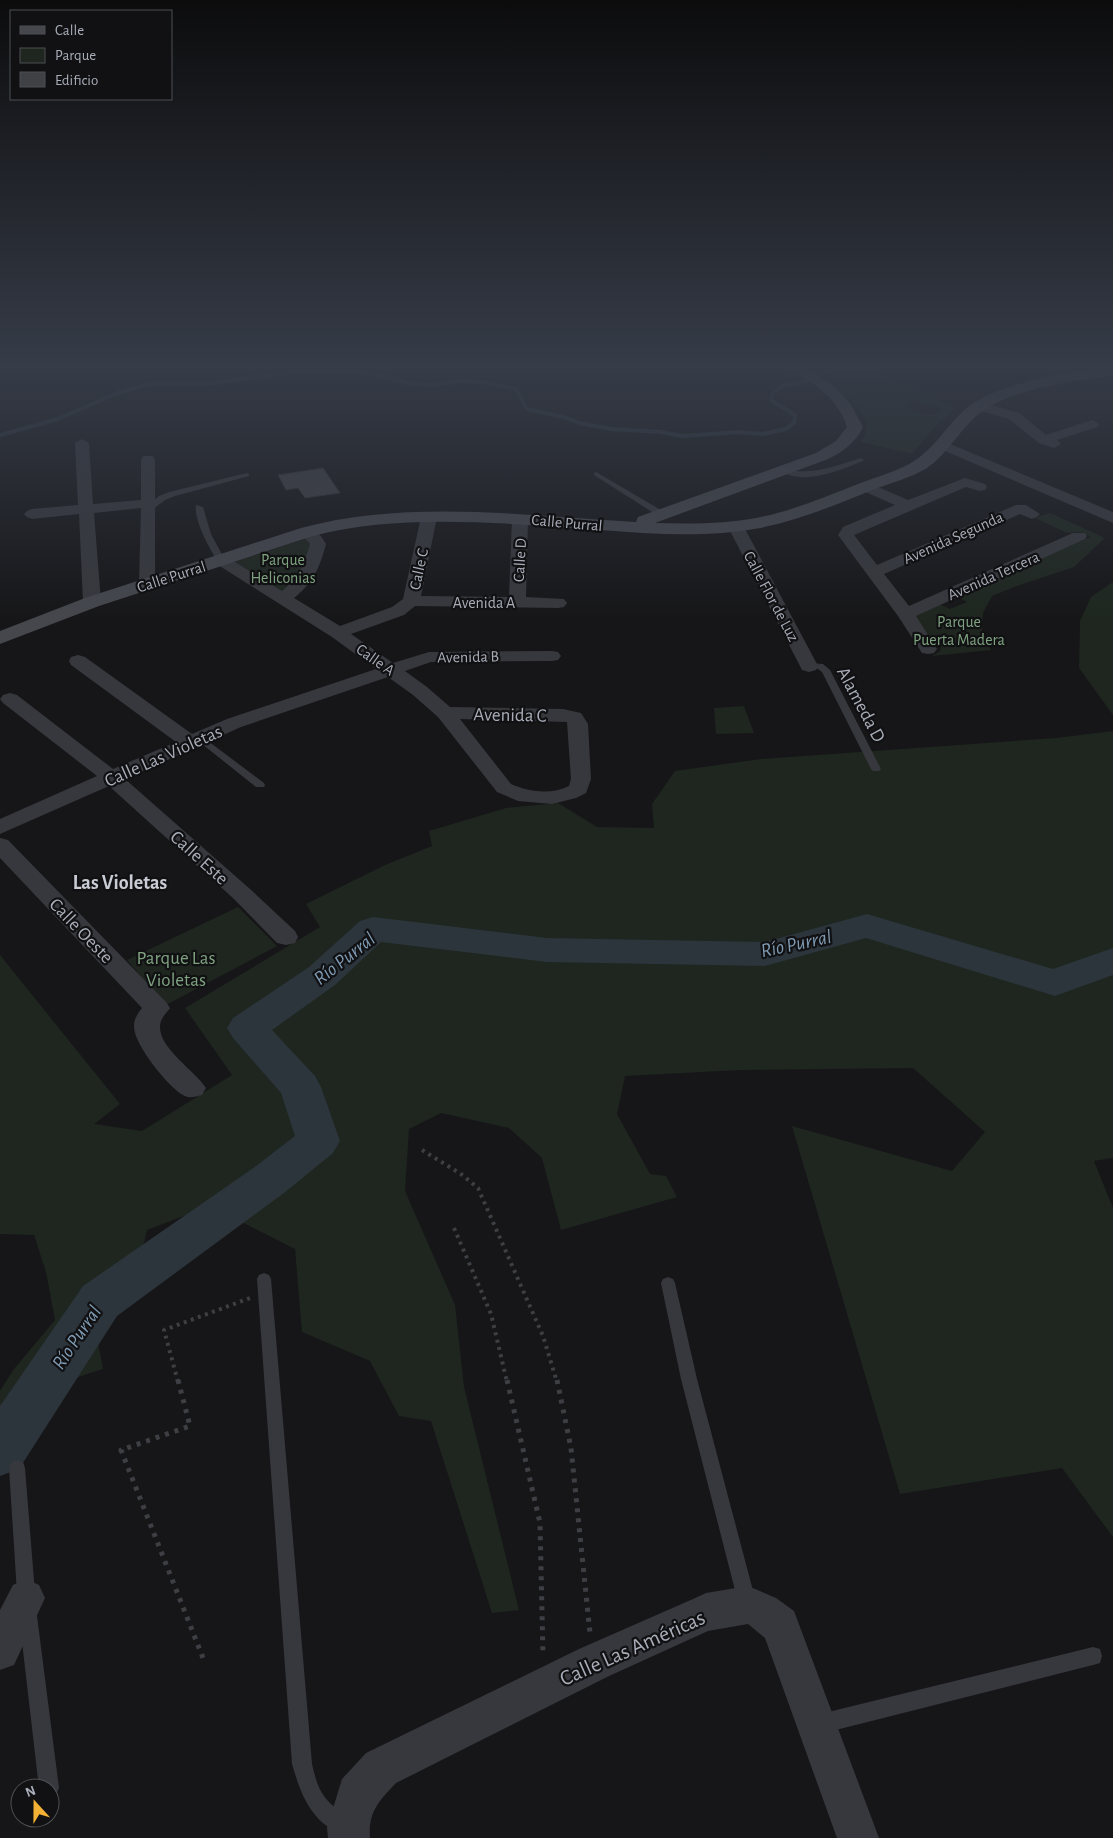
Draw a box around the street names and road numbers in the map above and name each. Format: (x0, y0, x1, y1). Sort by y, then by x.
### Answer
street label: Avenida Segunda (901, 509, 1006, 567)
street label: Calle Purral (531, 512, 603, 534)
street label: Calle D (511, 538, 529, 582)
street label: Calle C (407, 547, 431, 591)
street label: Calle Flor de Luz (741, 549, 802, 645)
street label: Avenida Tercera (945, 549, 1042, 603)
street label: Calle Purral (135, 558, 208, 596)
street label: Avenida A (453, 595, 515, 611)
street label: Calle A (353, 641, 398, 679)
street label: Avenida B (437, 648, 499, 666)
street label: Alameda D (833, 664, 888, 745)
street label: Avenida C (473, 705, 547, 726)
street label: Calle Las Violetas (102, 722, 225, 791)
street label: Calle Este (166, 827, 232, 889)
street label: Calle Oeste (45, 895, 116, 967)
street label: Calle Las Américas (556, 1606, 708, 1690)

